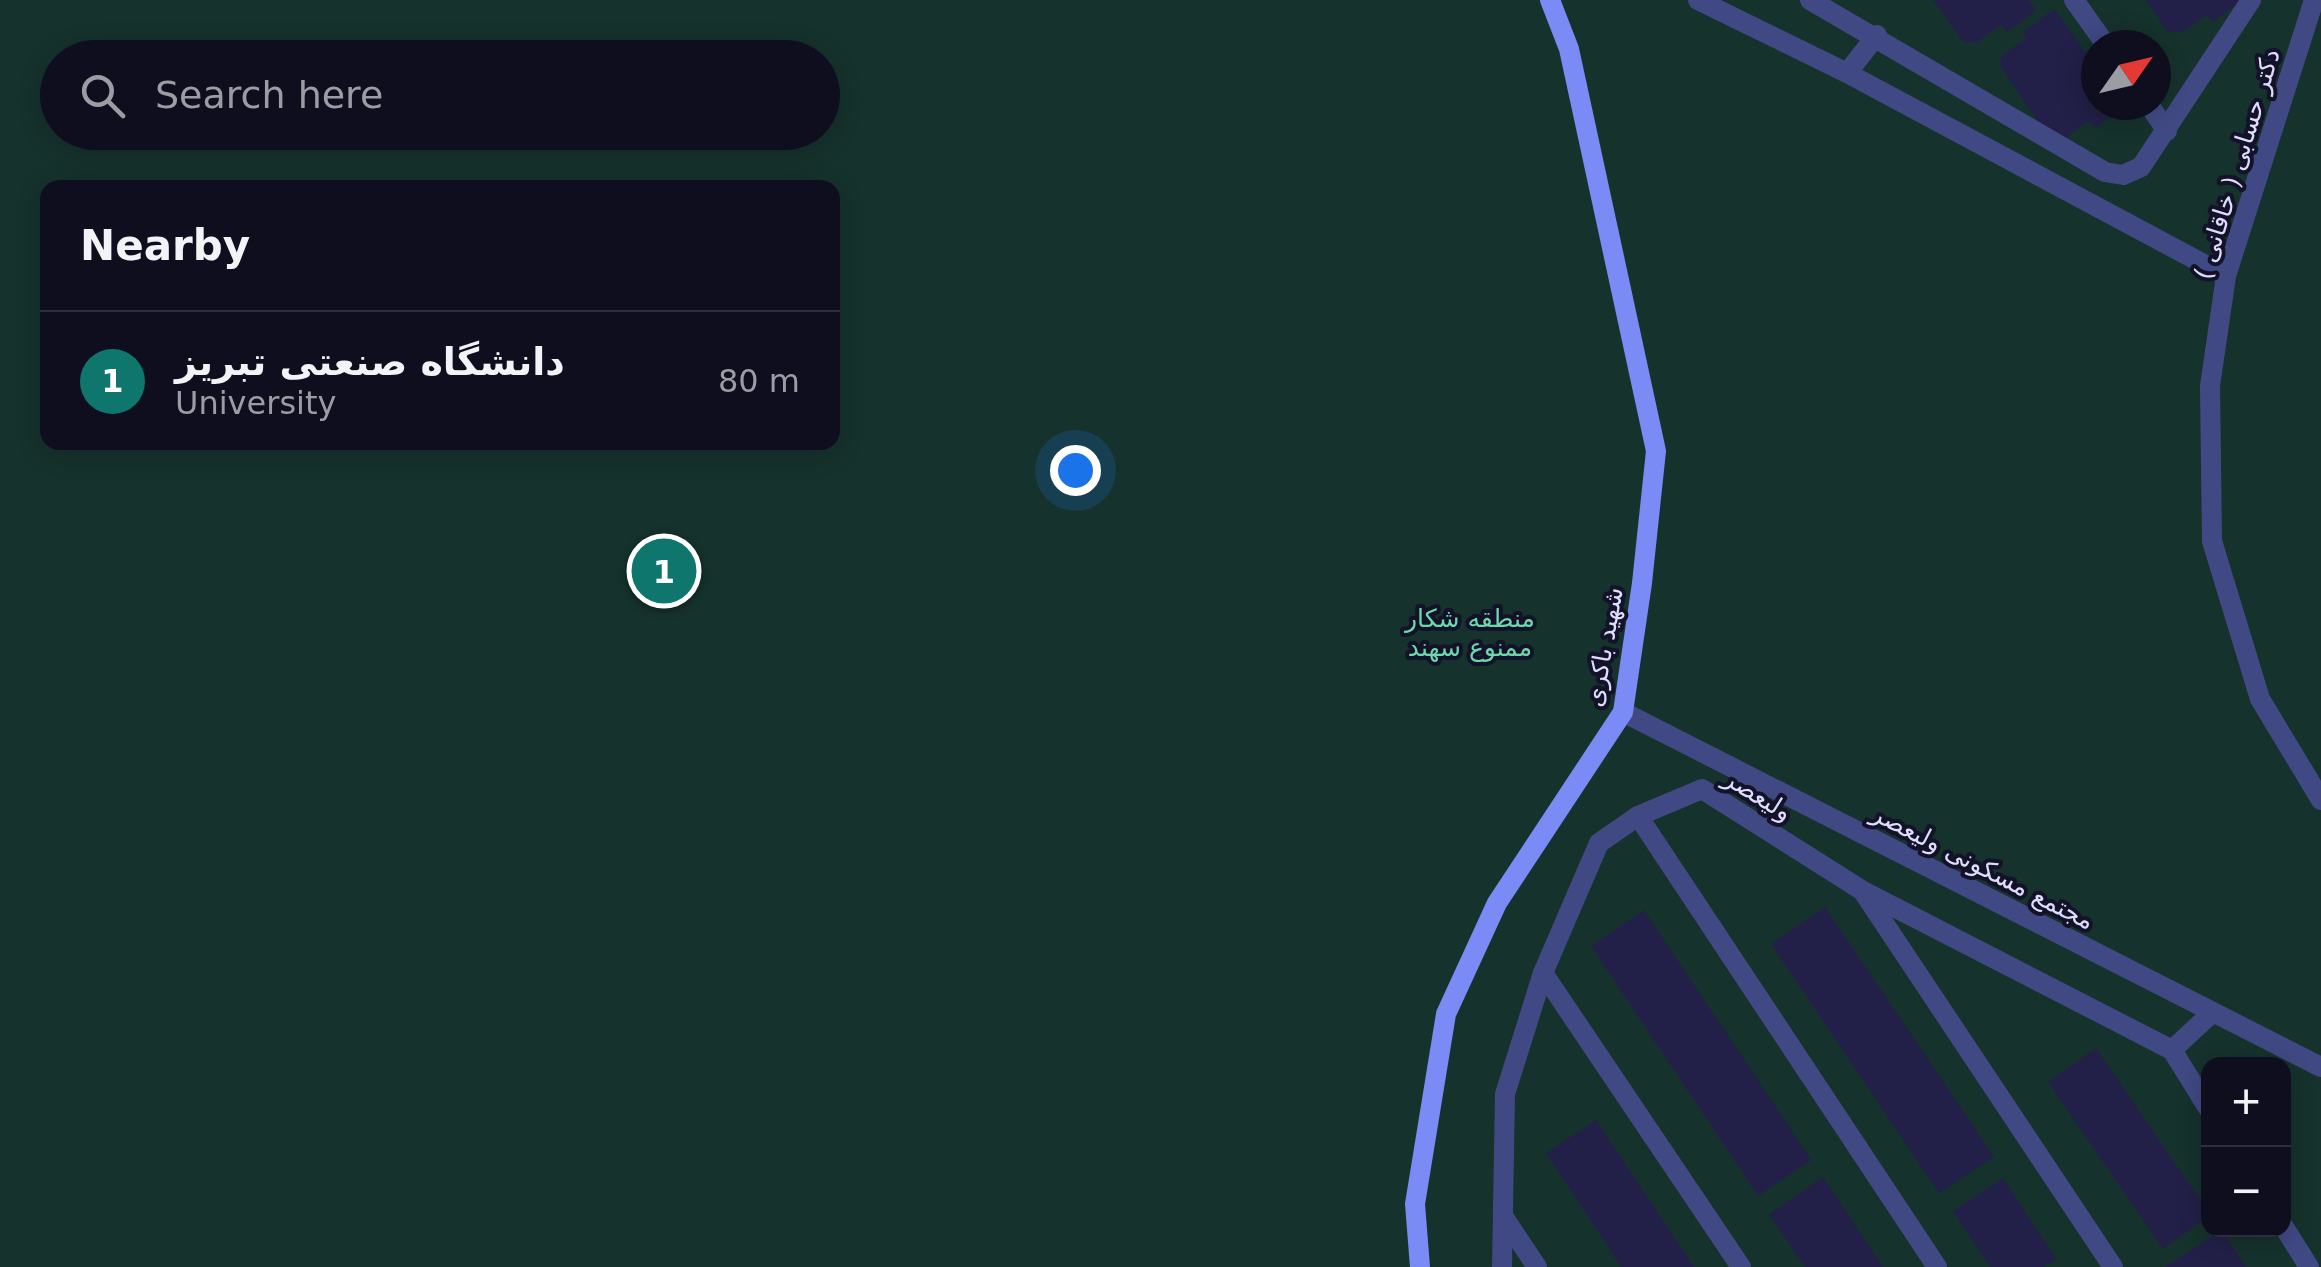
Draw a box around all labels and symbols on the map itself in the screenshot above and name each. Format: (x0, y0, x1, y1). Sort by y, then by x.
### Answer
north arrow (2081, 30, 2171, 120)
street label: دکتر حسابی ( خاقانی ) (2188, 45, 2286, 283)
your location (1050, 445, 1101, 496)
pin: 1 (632, 534, 696, 608)
street label: شهید باکری (1579, 585, 1630, 709)
park label: منطقه شکار ممنوع سهند (1403, 604, 1535, 663)
street label: ولیعصر (1716, 762, 1797, 828)
street label: مجتمع مسکونی ولیعصر (1865, 797, 2099, 937)

